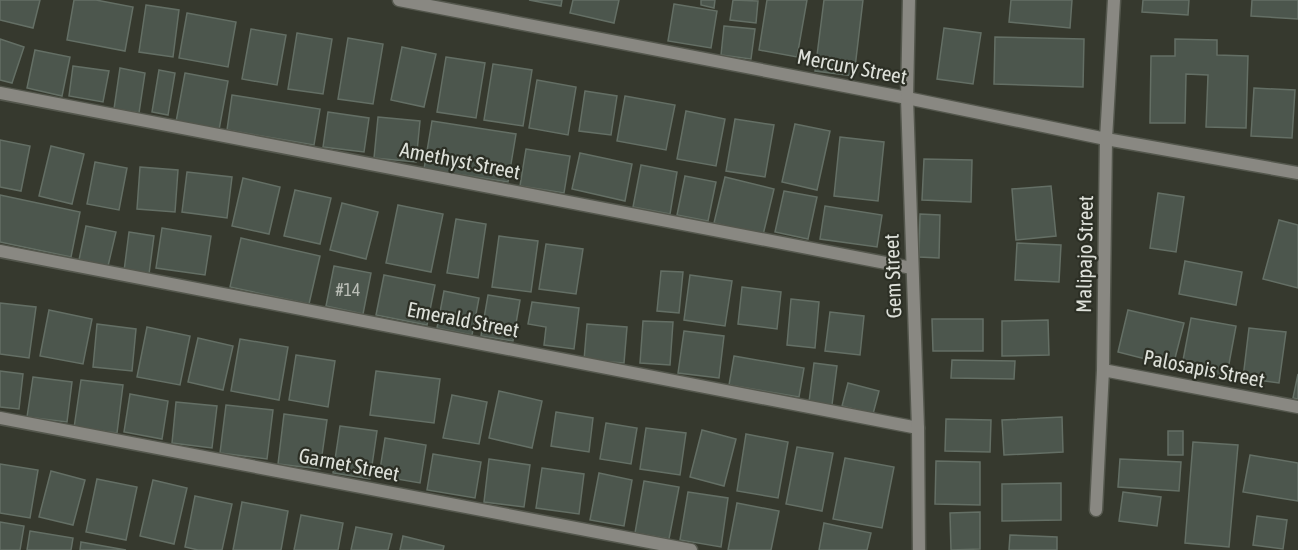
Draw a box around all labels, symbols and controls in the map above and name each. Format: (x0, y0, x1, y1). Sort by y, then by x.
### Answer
street label: Mercury Street (795, 44, 909, 88)
street label: Amethyst Street (398, 137, 522, 183)
street label: Malipajo Street (1071, 195, 1097, 313)
street label: Gem Street (879, 233, 905, 319)
house number: #14 (336, 279, 360, 300)
street label: Emerald Street (405, 296, 521, 342)
street label: Palosapis Street (1141, 344, 1267, 392)
street label: Garnet Street (297, 443, 401, 486)

